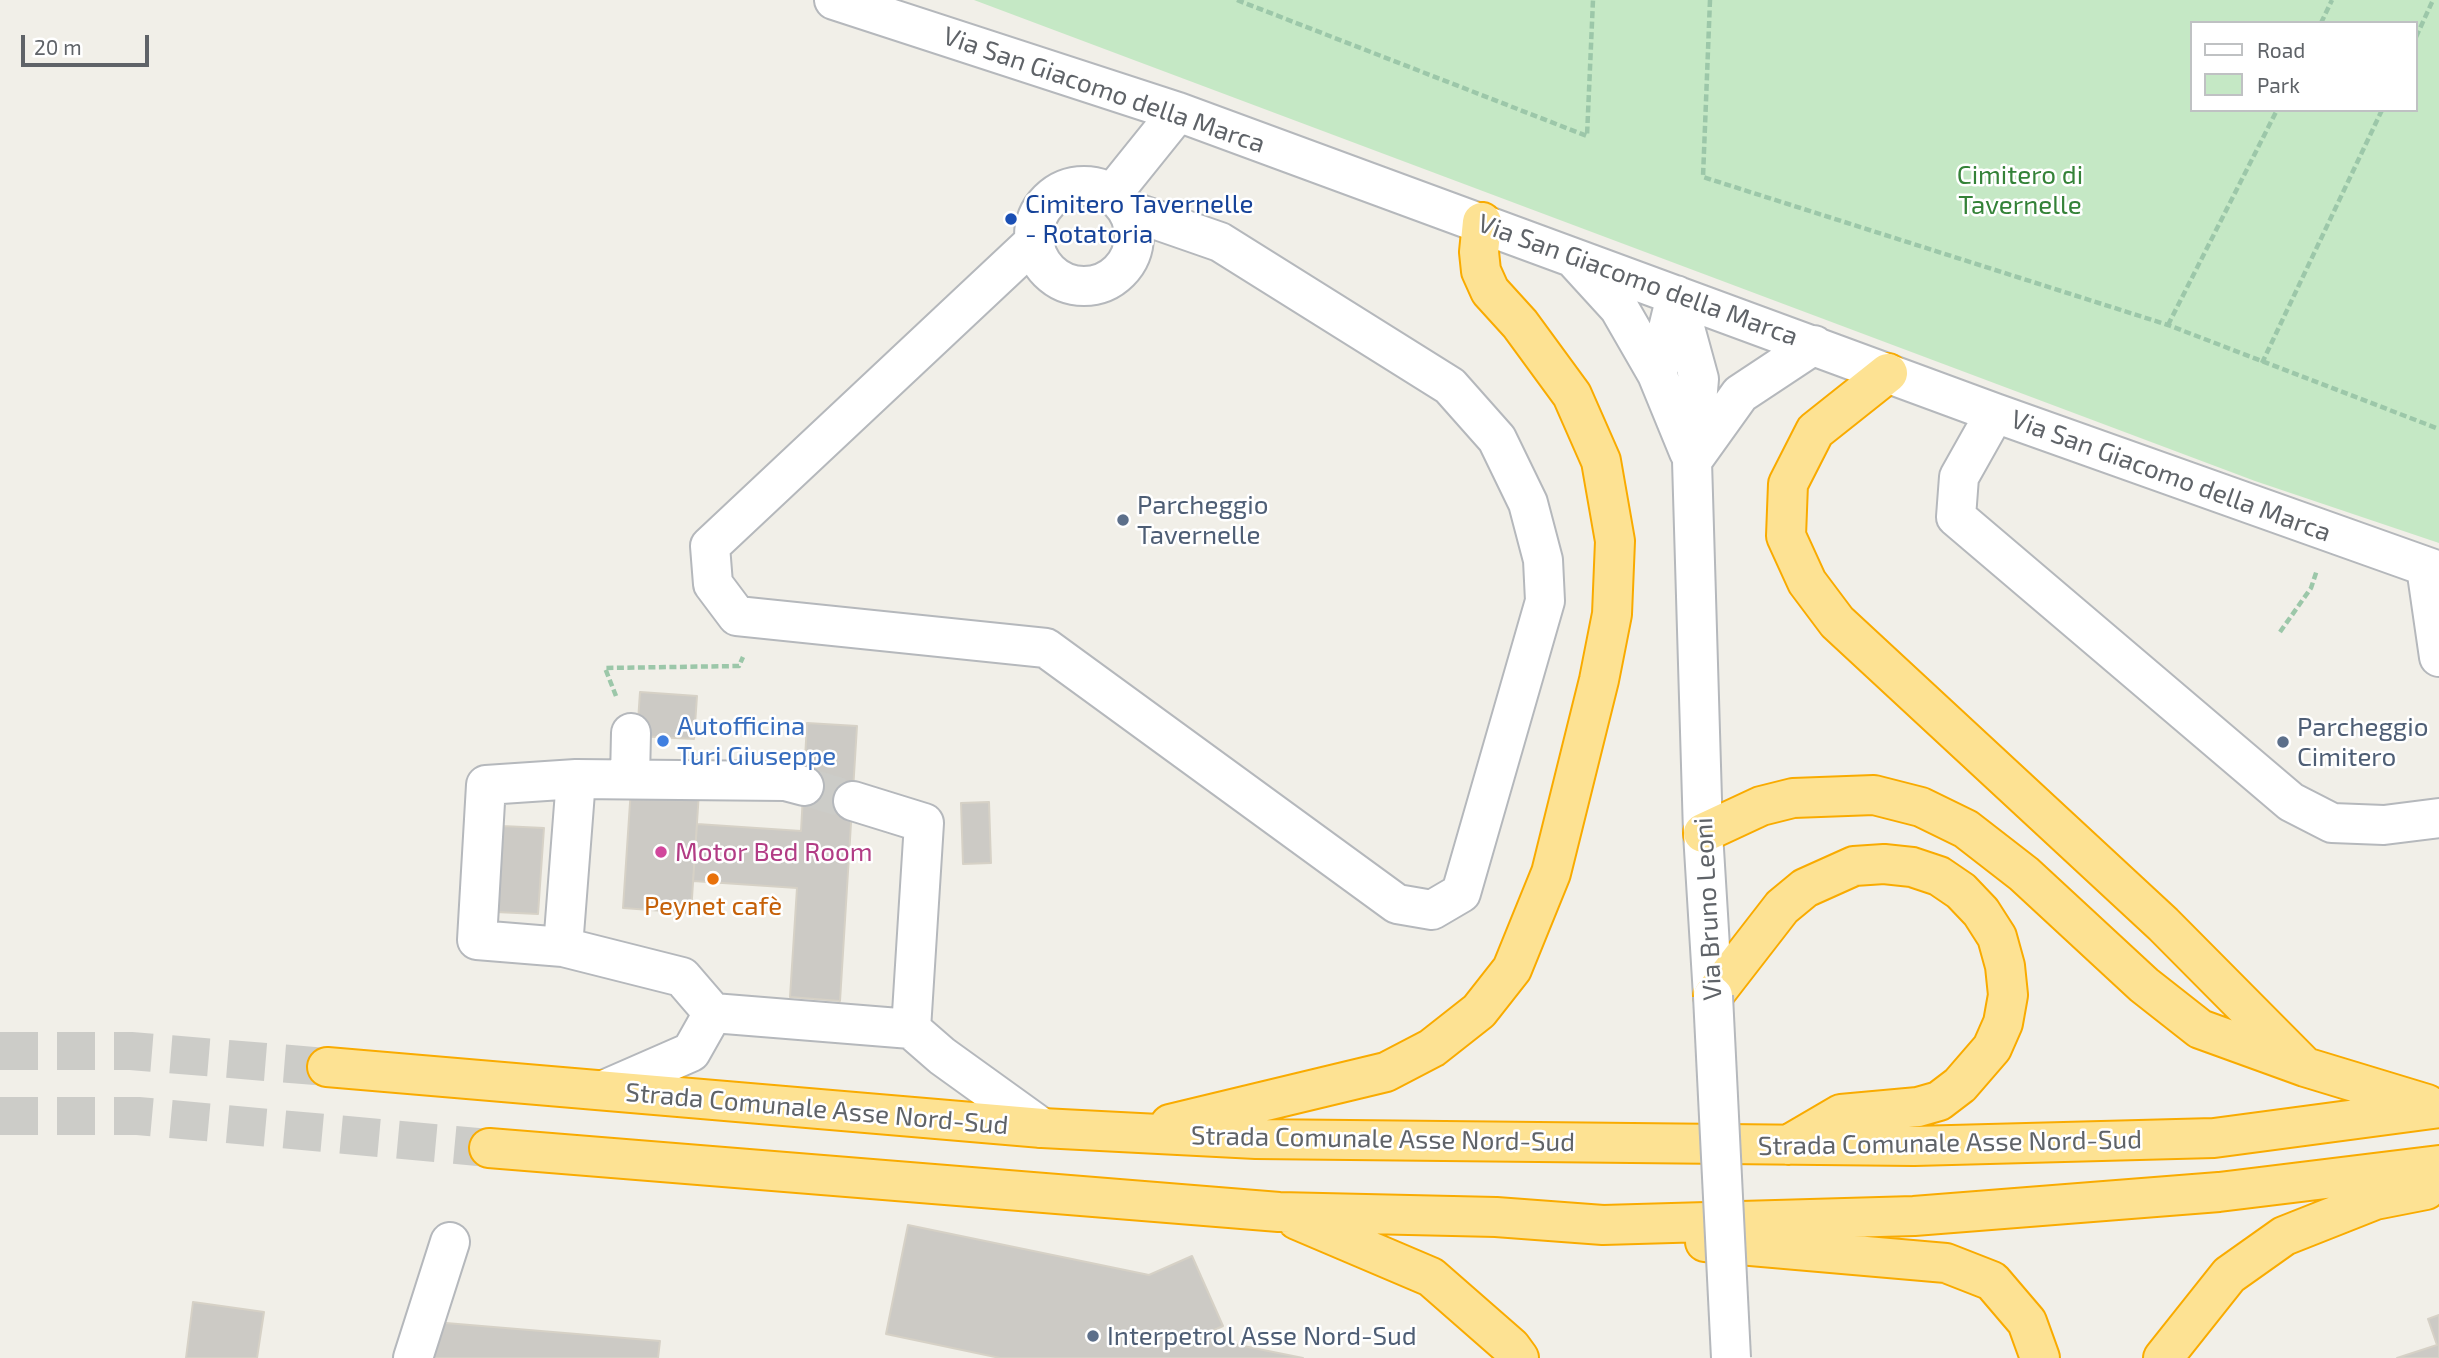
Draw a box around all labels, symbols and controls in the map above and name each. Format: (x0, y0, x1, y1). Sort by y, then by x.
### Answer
street label: Via San Giacomo della Marca (939, 20, 1269, 160)
scale bar (24, 21, 152, 65)
legend (2190, 21, 2418, 112)
text: 20 m (34, 34, 82, 59)
text: Road (2257, 37, 2305, 62)
text: Park (2257, 72, 2300, 97)
park label: Cimitero di Tavernelle (1957, 159, 2083, 220)
place label: Cimitero Tavernelle - Rotatoria (1025, 188, 1253, 249)
street label: Via San Giacomo della Marca (1474, 207, 1802, 353)
marker: Cimitero Tavernelle - Rotatoria (1003, 211, 1019, 227)
street label: Via San Giacomo della Marca (2007, 403, 2335, 549)
place label: Parcheggio Tavernelle (1137, 489, 1269, 550)
marker: Parcheggio Tavernelle (1115, 512, 1131, 528)
place label: Autofficina Turi Giuseppe (677, 710, 836, 772)
place label: Parcheggio Cimitero (2297, 711, 2429, 772)
marker: Autofficina Turi Giuseppe (655, 733, 671, 749)
marker: Parcheggio Cimitero (2275, 734, 2291, 750)
street label: Via Bruno Leoni (1688, 817, 1728, 1001)
place label: Motor Bed Room (675, 836, 872, 868)
marker: Motor Bed Room (653, 844, 669, 860)
marker: Peynet cafè (705, 871, 721, 887)
place label: Peynet cafè (644, 890, 782, 922)
street label: Strada Comunale Asse Nord-Sud (624, 1077, 1010, 1141)
street label: Strada Comunale Asse Nord-Sud (1191, 1120, 1575, 1158)
street label: Strada Comunale Asse Nord-Sud (1758, 1124, 2142, 1162)
place label: Interpetrol Asse Nord-Sud (1107, 1320, 1417, 1352)
marker: Interpetrol Asse Nord-Sud (1085, 1328, 1101, 1344)

